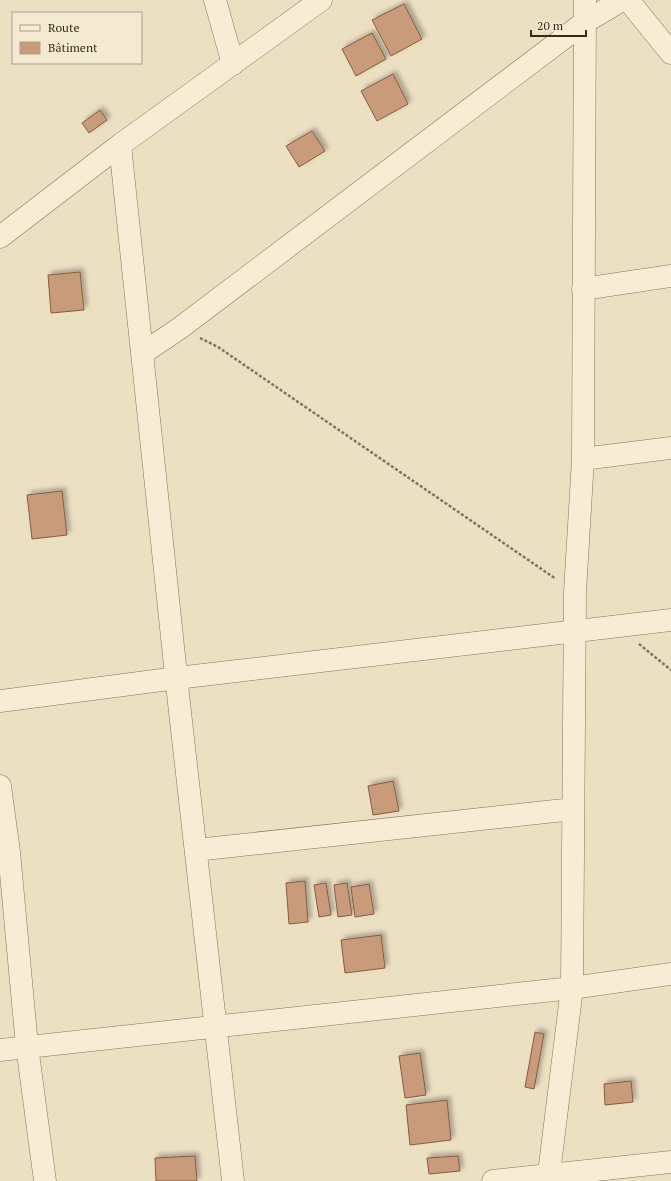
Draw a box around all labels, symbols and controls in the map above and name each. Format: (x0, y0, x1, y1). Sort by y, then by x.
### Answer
legend (12, 12, 142, 64)
scale bar (531, 12, 586, 38)
text: 20 m (537, 18, 564, 33)
text: Route (48, 20, 79, 35)
text: Bâtiment (48, 40, 98, 55)

